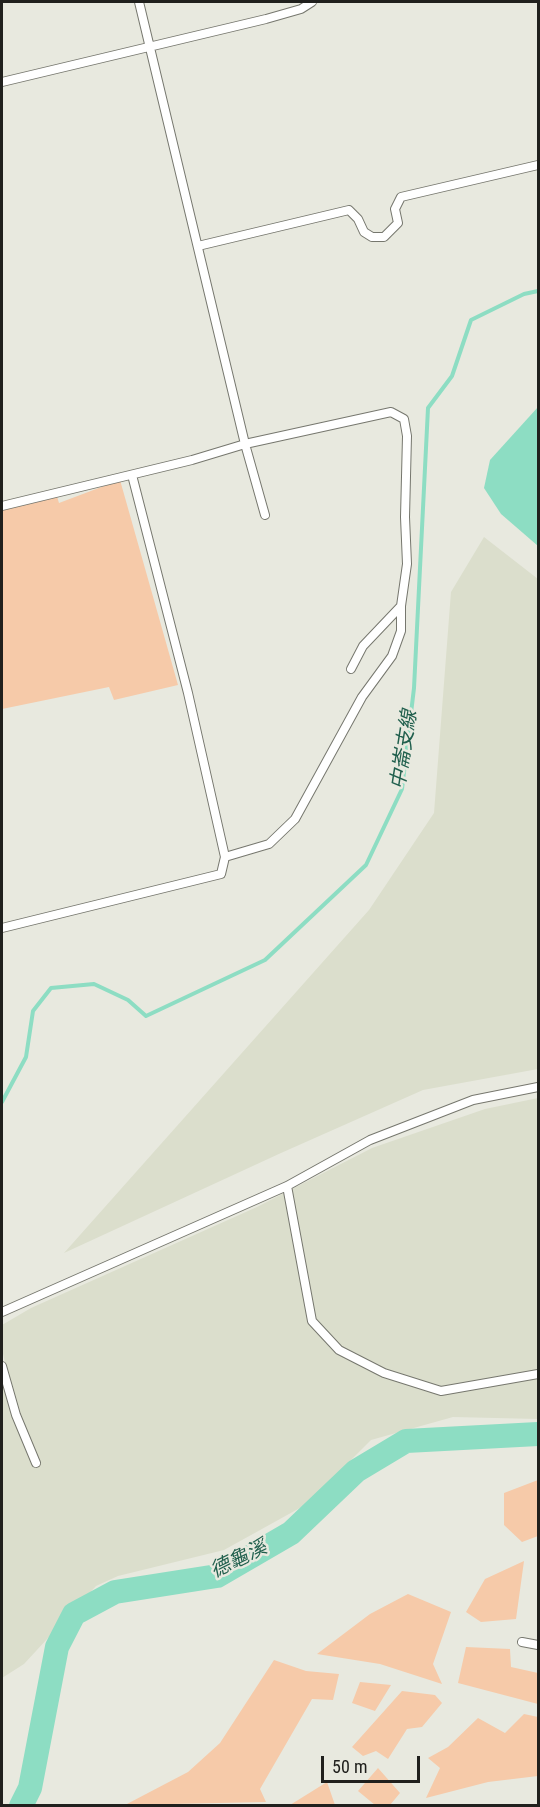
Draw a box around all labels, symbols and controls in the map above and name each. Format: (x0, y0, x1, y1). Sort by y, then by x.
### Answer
water label: 中崙支線 (387, 709, 423, 791)
water label: 德龜溪 (207, 1536, 271, 1584)
scale bar (324, 1744, 423, 1782)
text: 50 m (332, 1756, 367, 1777)

